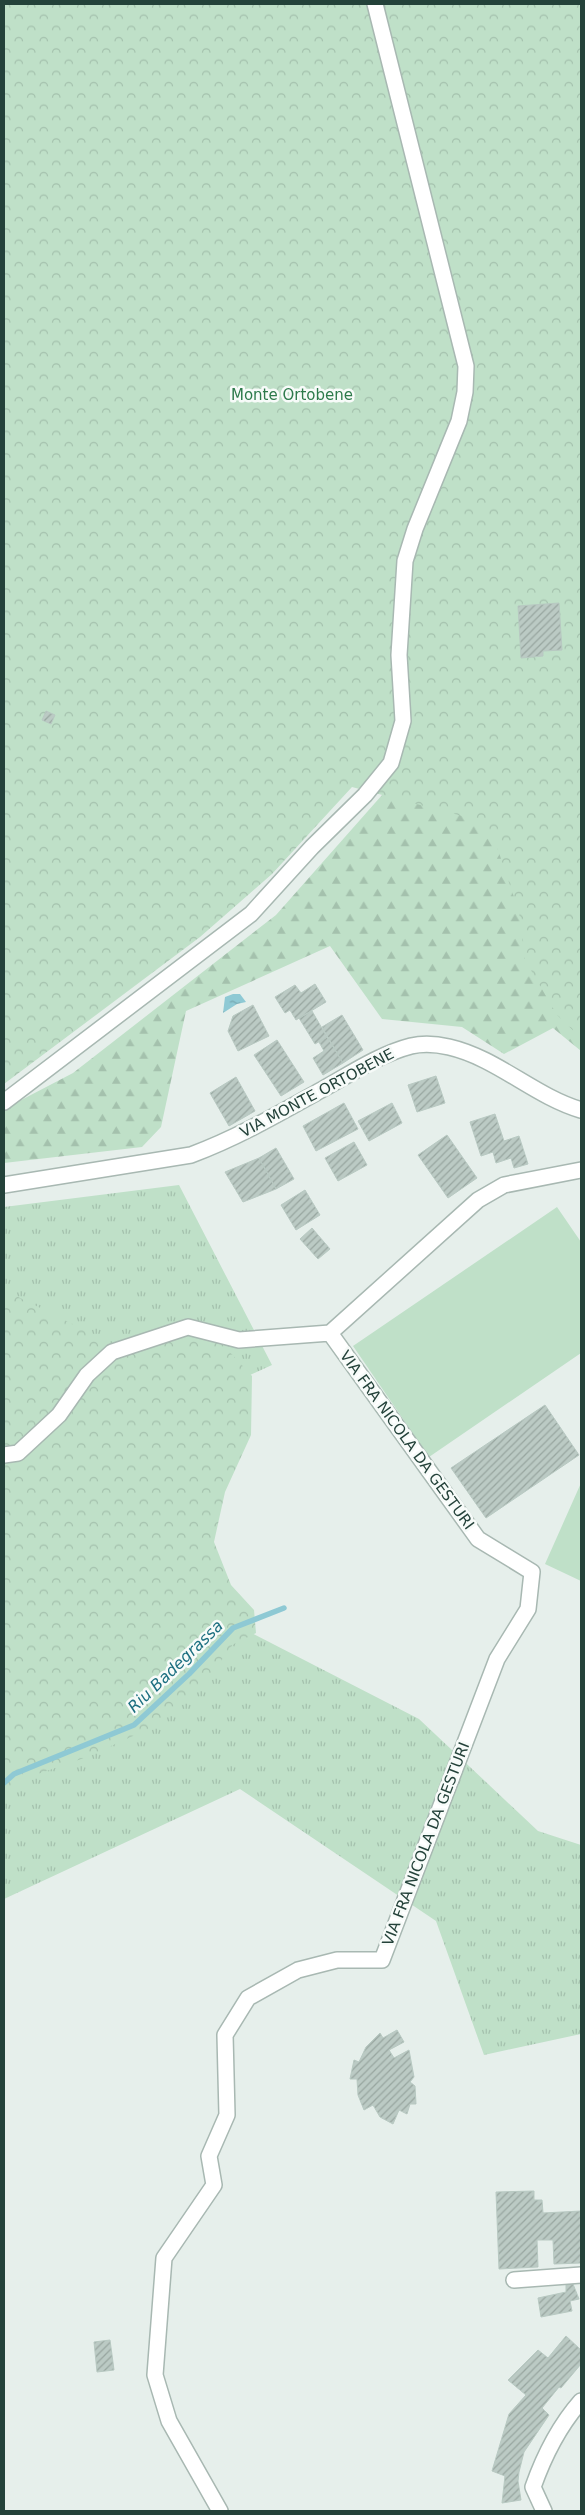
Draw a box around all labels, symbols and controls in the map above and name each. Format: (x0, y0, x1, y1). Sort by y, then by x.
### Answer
park label: Monte Ortobene (231, 386, 353, 404)
street label: VIA MONTE ORTOBENE (237, 1045, 397, 1141)
street label: VIA FRA NICOLA DA GESTURI (336, 1347, 478, 1533)
water label: Riu Badegrassa (124, 1616, 227, 1716)
street label: VIA FRA NICOLA DA GESTURI (379, 1740, 473, 1948)

